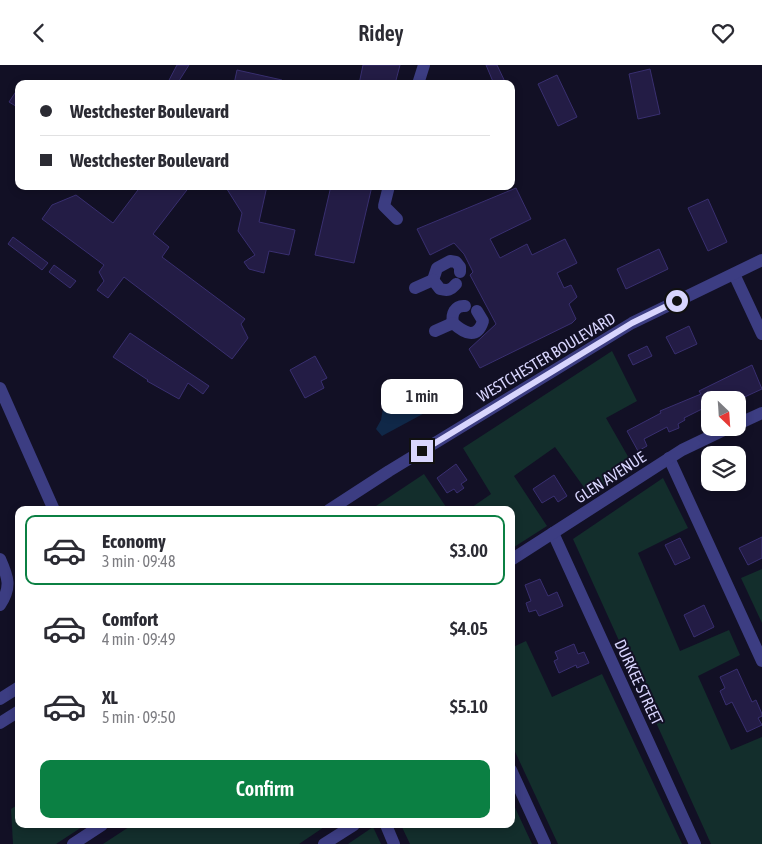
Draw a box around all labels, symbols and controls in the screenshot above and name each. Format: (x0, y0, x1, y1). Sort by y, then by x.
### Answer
icon: back (25, 19, 53, 47)
icon: heart (709, 19, 737, 47)
text: Ridey (358, 20, 404, 46)
text: Westchester Boulevard (70, 100, 229, 122)
text: Westchester Boulevard (70, 149, 229, 171)
route start (666, 290, 688, 312)
street label: WESTCHESTER BOULEVARD (474, 309, 618, 405)
callout: 1 min (381, 379, 463, 413)
text: 1 min (406, 387, 438, 405)
north arrow (701, 391, 746, 436)
map controls (701, 391, 746, 491)
route end (411, 440, 433, 462)
button: layers (701, 446, 746, 491)
street label: GLEN AVENUE (571, 447, 649, 507)
icon: car (42, 528, 87, 573)
text: Economy (102, 530, 166, 552)
text: $3.00 (450, 539, 488, 561)
text: 3 min · 09:48 (102, 552, 175, 570)
icon: car (42, 606, 87, 651)
text: Comfort (102, 608, 158, 630)
text: $4.05 (450, 617, 488, 639)
text: 4 min · 09:49 (102, 630, 175, 648)
street label: DURKEE STREET (611, 636, 667, 728)
icon: car (42, 684, 87, 729)
text: XL (102, 686, 118, 708)
text: $5.10 (450, 695, 488, 717)
text: 5 min · 09:50 (102, 708, 175, 726)
button: Confirm (40, 760, 490, 818)

